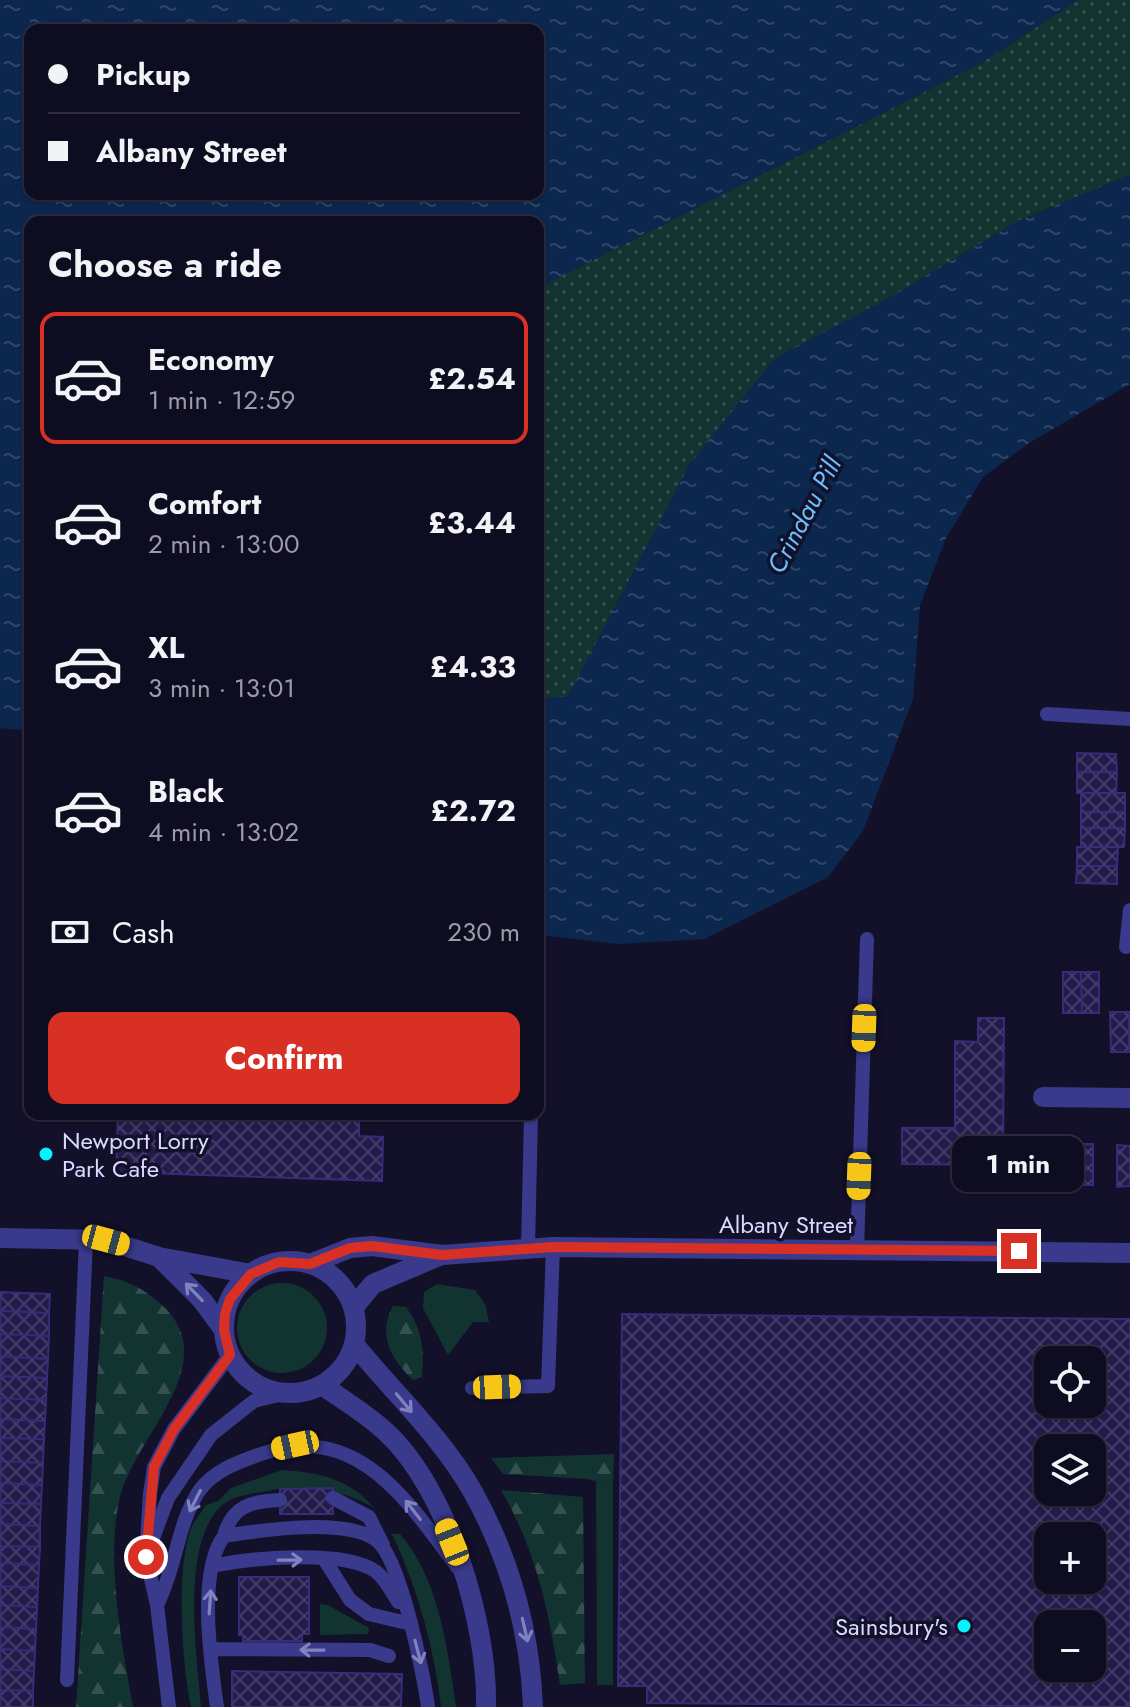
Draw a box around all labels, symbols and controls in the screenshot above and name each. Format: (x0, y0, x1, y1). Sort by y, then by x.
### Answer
text: Pickup (96, 53, 191, 96)
text: Albany Street (96, 130, 287, 173)
text: Choose a ride (48, 238, 282, 290)
text: Economy (148, 338, 274, 381)
icon: car (52, 342, 124, 414)
text: £2.54 (428, 357, 516, 400)
text: 1 min · 12:59 (148, 381, 296, 419)
water label: Crindau Pill (757, 449, 851, 580)
text: Comfort (148, 482, 261, 525)
icon: car (52, 486, 124, 558)
text: £3.44 (428, 501, 516, 544)
text: 2 min · 13:00 (148, 525, 300, 563)
text: XL (148, 626, 184, 669)
icon: car (52, 630, 124, 702)
text: £4.33 (430, 645, 516, 688)
text: 3 min · 13:01 (148, 669, 295, 707)
text: Black (148, 770, 224, 813)
icon: car (52, 774, 124, 846)
text: £2.72 (431, 789, 516, 832)
text: 4 min · 13:02 (148, 813, 299, 851)
icon: cash (48, 910, 92, 954)
text: Cash (112, 911, 175, 954)
text: 230 m (447, 913, 520, 951)
car (851, 1004, 877, 1052)
button: Confirm (48, 1012, 520, 1104)
place label: Newport Lorry Park Cafe (62, 1123, 209, 1186)
callout: 1 min (953, 1135, 1085, 1191)
marker: Newport Lorry Park Cafe (37, 1145, 55, 1163)
text: 1 min (986, 1145, 1050, 1183)
car (846, 1152, 872, 1200)
street label: Albany Street (719, 1207, 853, 1242)
car (80, 1222, 132, 1258)
route end (1001, 1233, 1037, 1269)
one-way arrow (184, 1282, 203, 1302)
map controls (1034, 1346, 1106, 1682)
button: locate (1034, 1346, 1106, 1418)
car (473, 1374, 521, 1400)
one-way arrow (395, 1392, 413, 1413)
car (269, 1428, 321, 1462)
button: layers (1034, 1434, 1106, 1506)
one-way arrow (187, 1489, 202, 1513)
one-way arrow (405, 1500, 422, 1521)
car (432, 1515, 472, 1569)
button: + (1034, 1522, 1106, 1594)
route start (128, 1539, 164, 1575)
one-way arrow (276, 1552, 303, 1567)
one-way arrow (203, 1589, 218, 1616)
place label: Sainsbury's (835, 1609, 948, 1644)
button: − (1034, 1610, 1106, 1682)
one-way arrow (519, 1616, 534, 1642)
marker: Sainsbury's (955, 1617, 973, 1635)
one-way arrow (412, 1638, 427, 1664)
one-way arrow (299, 1642, 326, 1658)

